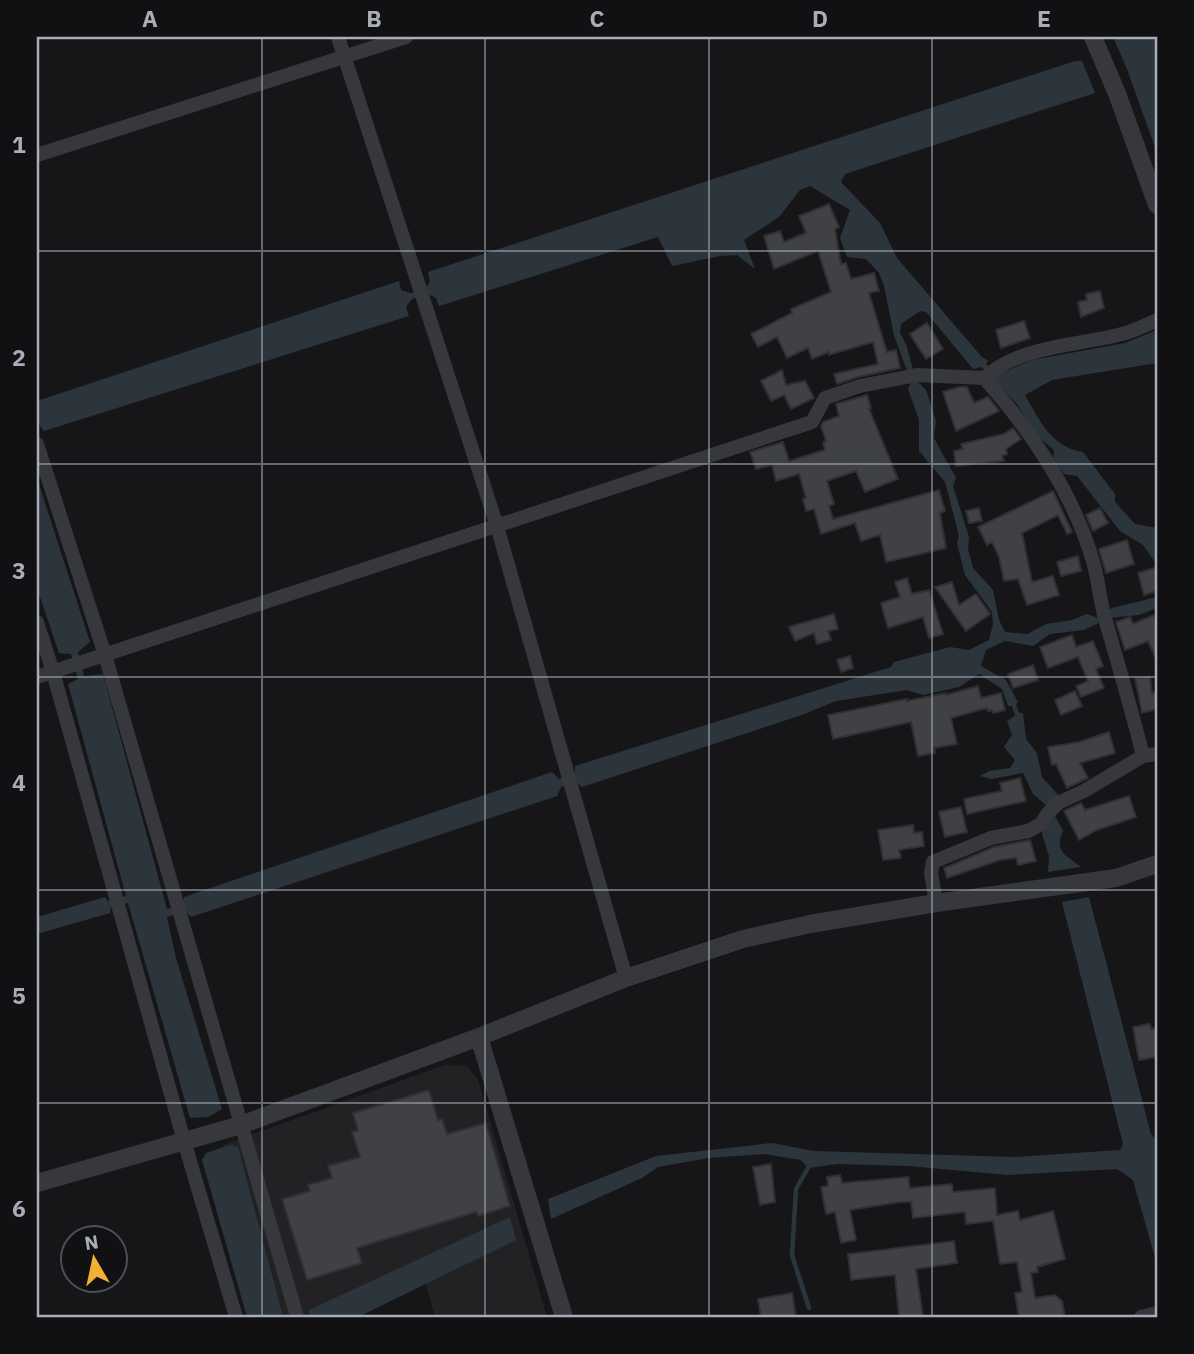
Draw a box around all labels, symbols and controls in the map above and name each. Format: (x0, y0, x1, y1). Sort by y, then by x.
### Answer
text: A (142, 3, 158, 33)
text: B (366, 3, 382, 33)
text: C (590, 3, 605, 33)
text: D (812, 3, 828, 33)
text: E (1037, 3, 1051, 33)
text: 1 (12, 129, 26, 159)
text: 2 (12, 342, 26, 372)
text: 3 (12, 555, 26, 585)
text: 4 (12, 767, 26, 797)
text: 5 (12, 980, 26, 1010)
text: 6 (12, 1193, 26, 1223)
north arrow (60, 1224, 130, 1294)
text: N (83, 1229, 100, 1255)

